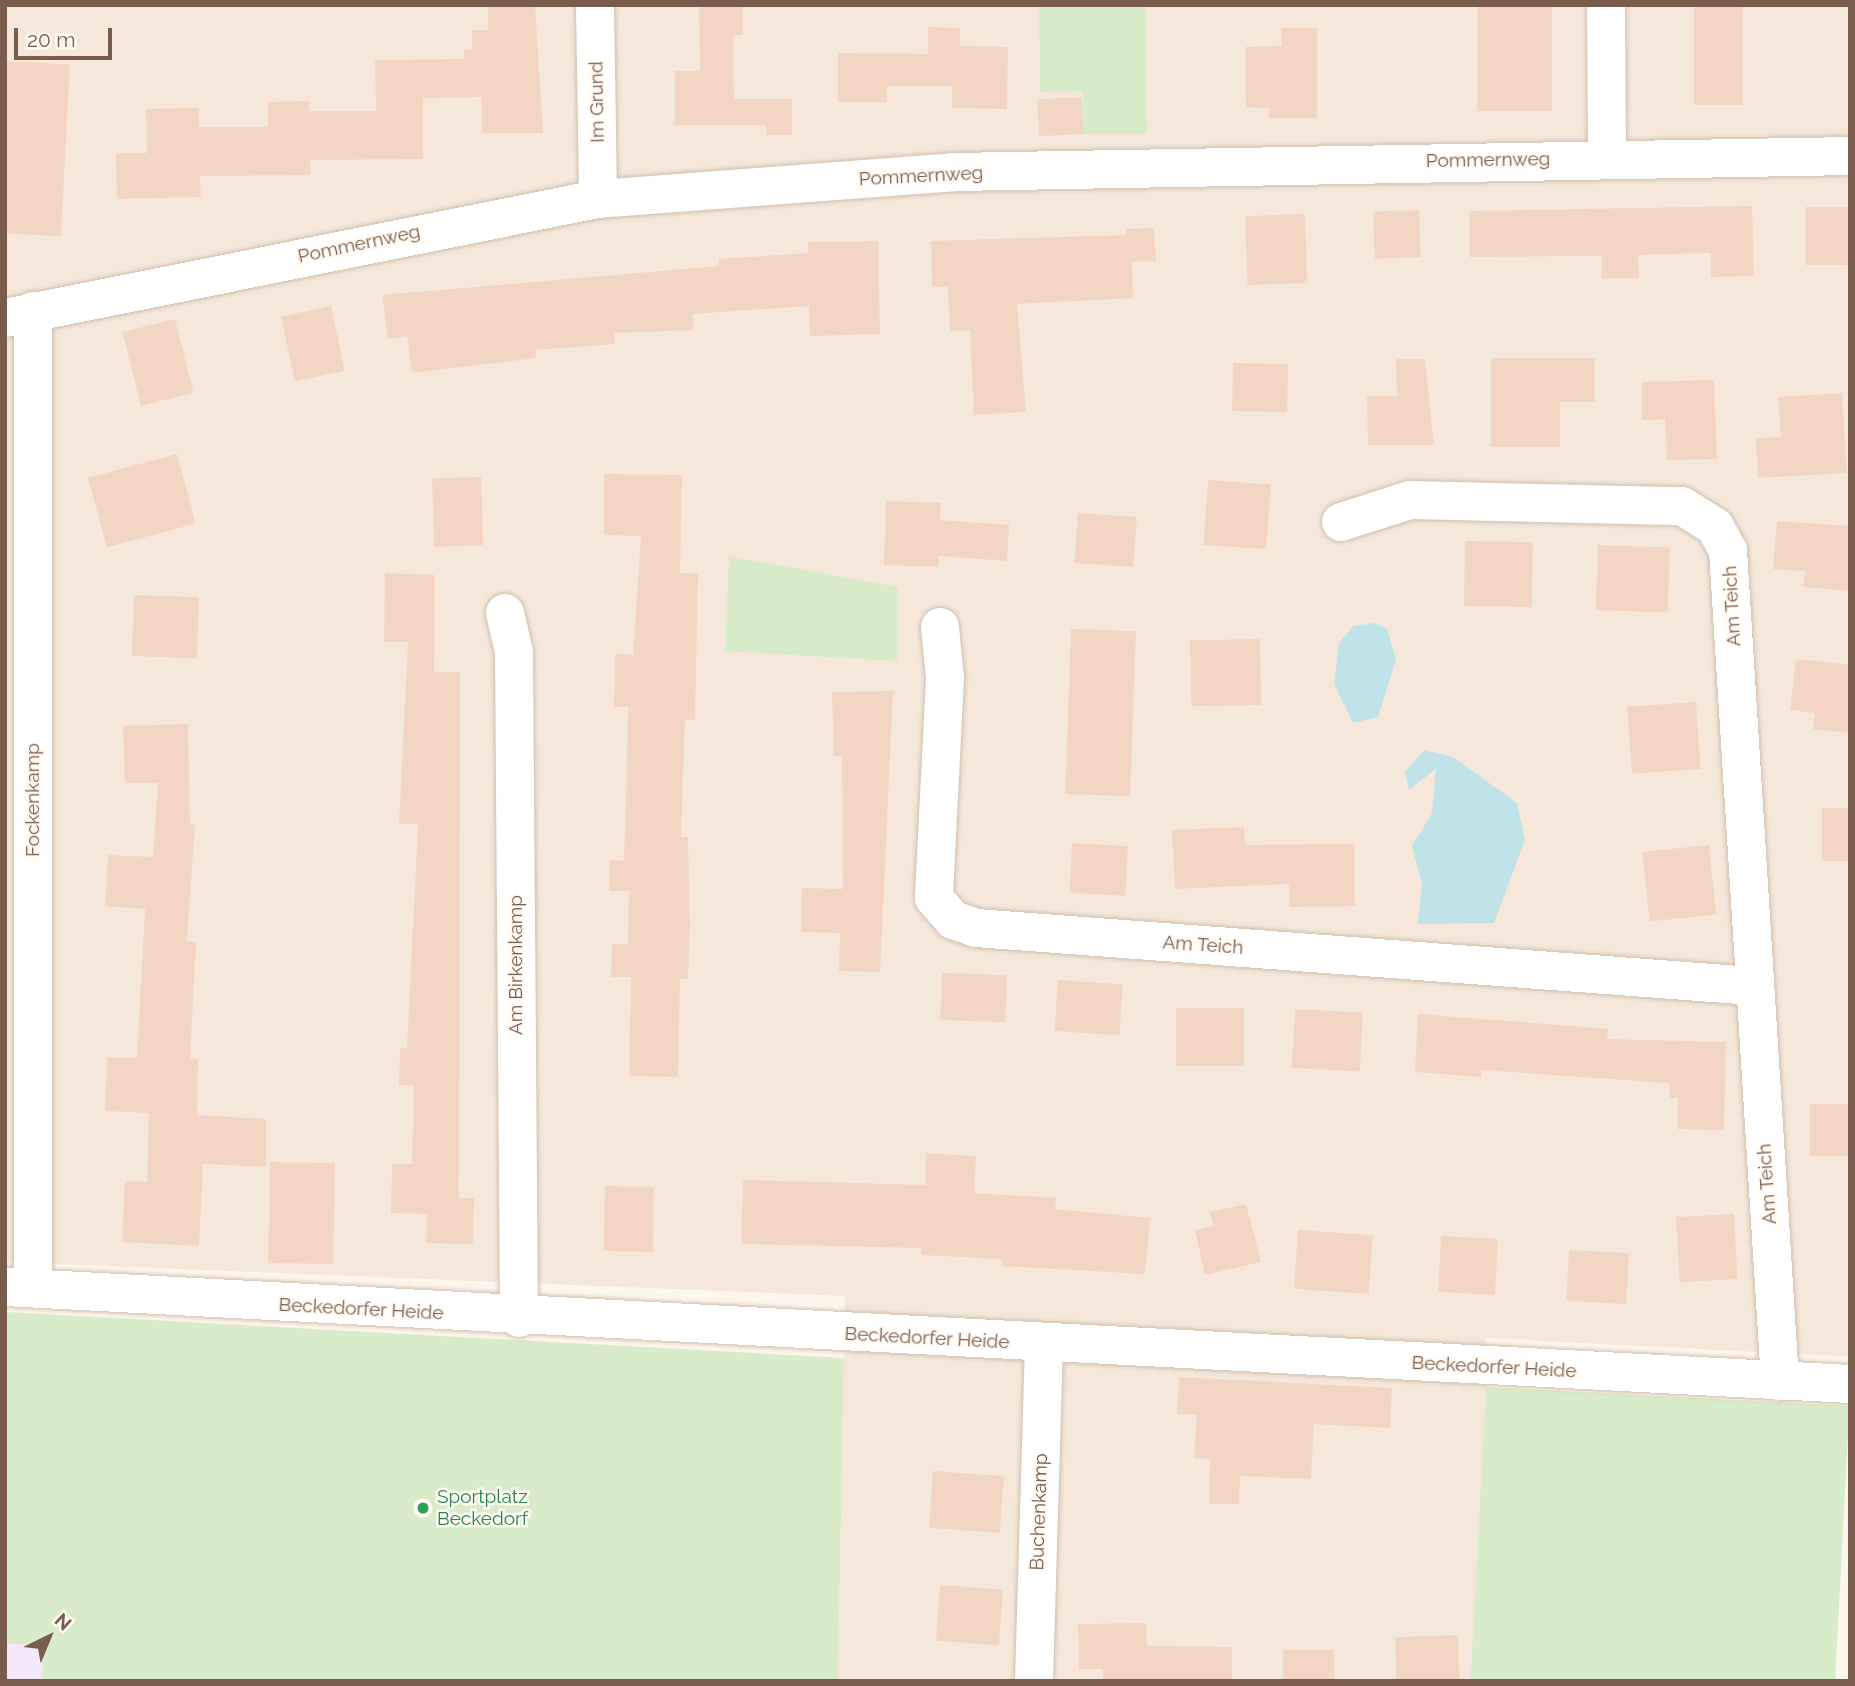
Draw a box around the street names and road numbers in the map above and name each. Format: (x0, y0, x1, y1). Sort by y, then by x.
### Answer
street label: Im Grund (585, 61, 609, 143)
street label: Pommernweg (1426, 148, 1550, 172)
street label: Pommernweg (858, 161, 984, 191)
street label: Pommernweg (296, 220, 422, 268)
street label: Am Teich (1718, 565, 1746, 647)
street label: Fockenkamp (22, 743, 44, 857)
street label: Am Birkenkamp (505, 895, 527, 1035)
street label: Am Teich (1162, 931, 1244, 959)
street label: Am Teich (1753, 1143, 1781, 1225)
street label: Beckedorfer Heide (278, 1293, 444, 1325)
street label: Beckedorfer Heide (844, 1322, 1010, 1354)
street label: Beckedorfer Heide (1411, 1351, 1577, 1383)
street label: Buchenkamp (1026, 1453, 1052, 1571)

